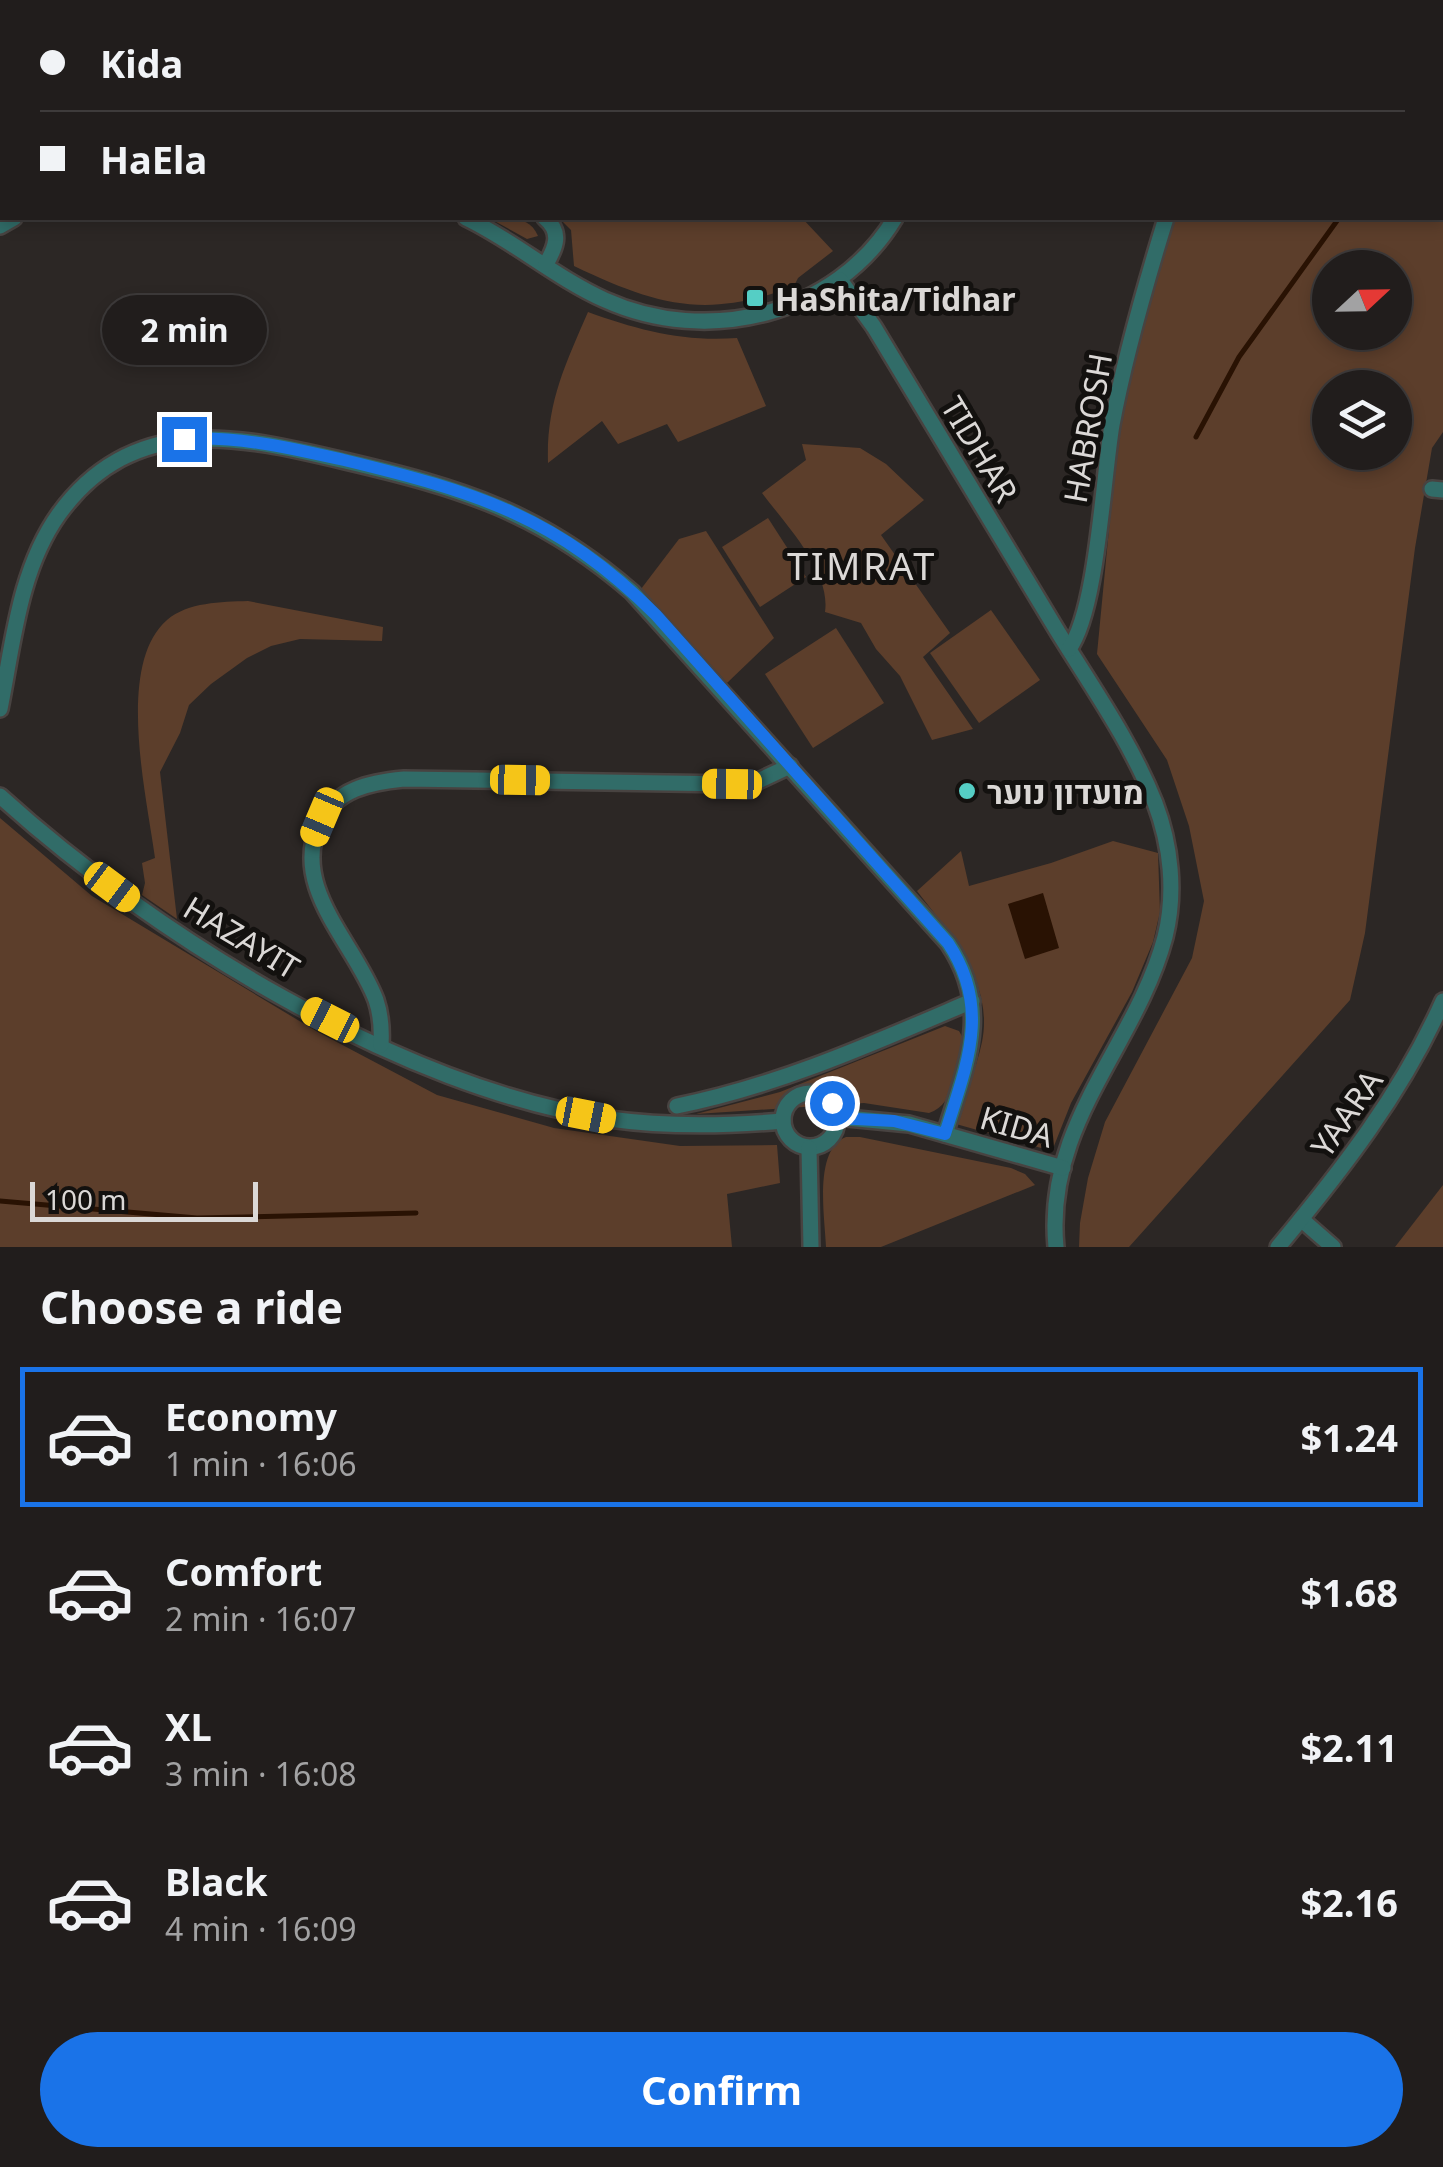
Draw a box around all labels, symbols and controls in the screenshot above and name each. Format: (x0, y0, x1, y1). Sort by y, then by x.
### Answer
text: Kida (100, 37, 183, 89)
text: HaEla (100, 133, 207, 185)
north arrow (1312, 250, 1412, 350)
map controls (1312, 250, 1412, 470)
place label: HaShita/Tidhar (775, 277, 1016, 320)
marker: HaShita/Tidhar (744, 287, 766, 309)
callout: 2 min (101, 294, 266, 364)
text: 2 min (140, 308, 229, 351)
street label: HABROSH (1053, 350, 1121, 506)
button: layers (1312, 370, 1412, 470)
street label: TIDHAR (932, 388, 1028, 510)
route end (162, 417, 207, 462)
district label: TIMRAT (787, 539, 937, 591)
car (490, 764, 550, 796)
car (702, 768, 762, 800)
place label: מועדון נוער (987, 770, 1144, 813)
marker: מועדון נוער (956, 780, 978, 802)
car (296, 784, 348, 850)
car (79, 857, 145, 917)
street label: HAZAYIT (176, 886, 308, 988)
car (296, 993, 364, 1047)
street label: YAARA (1300, 1060, 1392, 1165)
route start (810, 1081, 855, 1126)
car (554, 1095, 618, 1135)
street label: KIDA (976, 1095, 1059, 1157)
scale bar (30, 1177, 258, 1222)
text: 100 m (45, 1180, 127, 1218)
text: Choose a ride (40, 1276, 343, 1337)
text: Economy (165, 1390, 337, 1442)
icon: car (45, 1392, 135, 1482)
text: $1.24 (1300, 1411, 1398, 1463)
text: 1 min · 16:06 (165, 1442, 357, 1485)
text: Comfort (165, 1545, 322, 1597)
icon: car (45, 1547, 135, 1637)
text: $1.68 (1300, 1566, 1398, 1618)
text: 2 min · 16:07 (165, 1597, 357, 1640)
text: XL (165, 1700, 212, 1752)
icon: car (45, 1702, 135, 1792)
text: $2.11 (1300, 1721, 1398, 1773)
text: 3 min · 16:08 (165, 1752, 357, 1795)
text: Black (165, 1855, 268, 1907)
icon: car (45, 1857, 135, 1947)
text: $2.16 (1300, 1876, 1398, 1928)
text: 4 min · 16:09 (165, 1907, 357, 1950)
button: Confirm (40, 2032, 1403, 2147)

